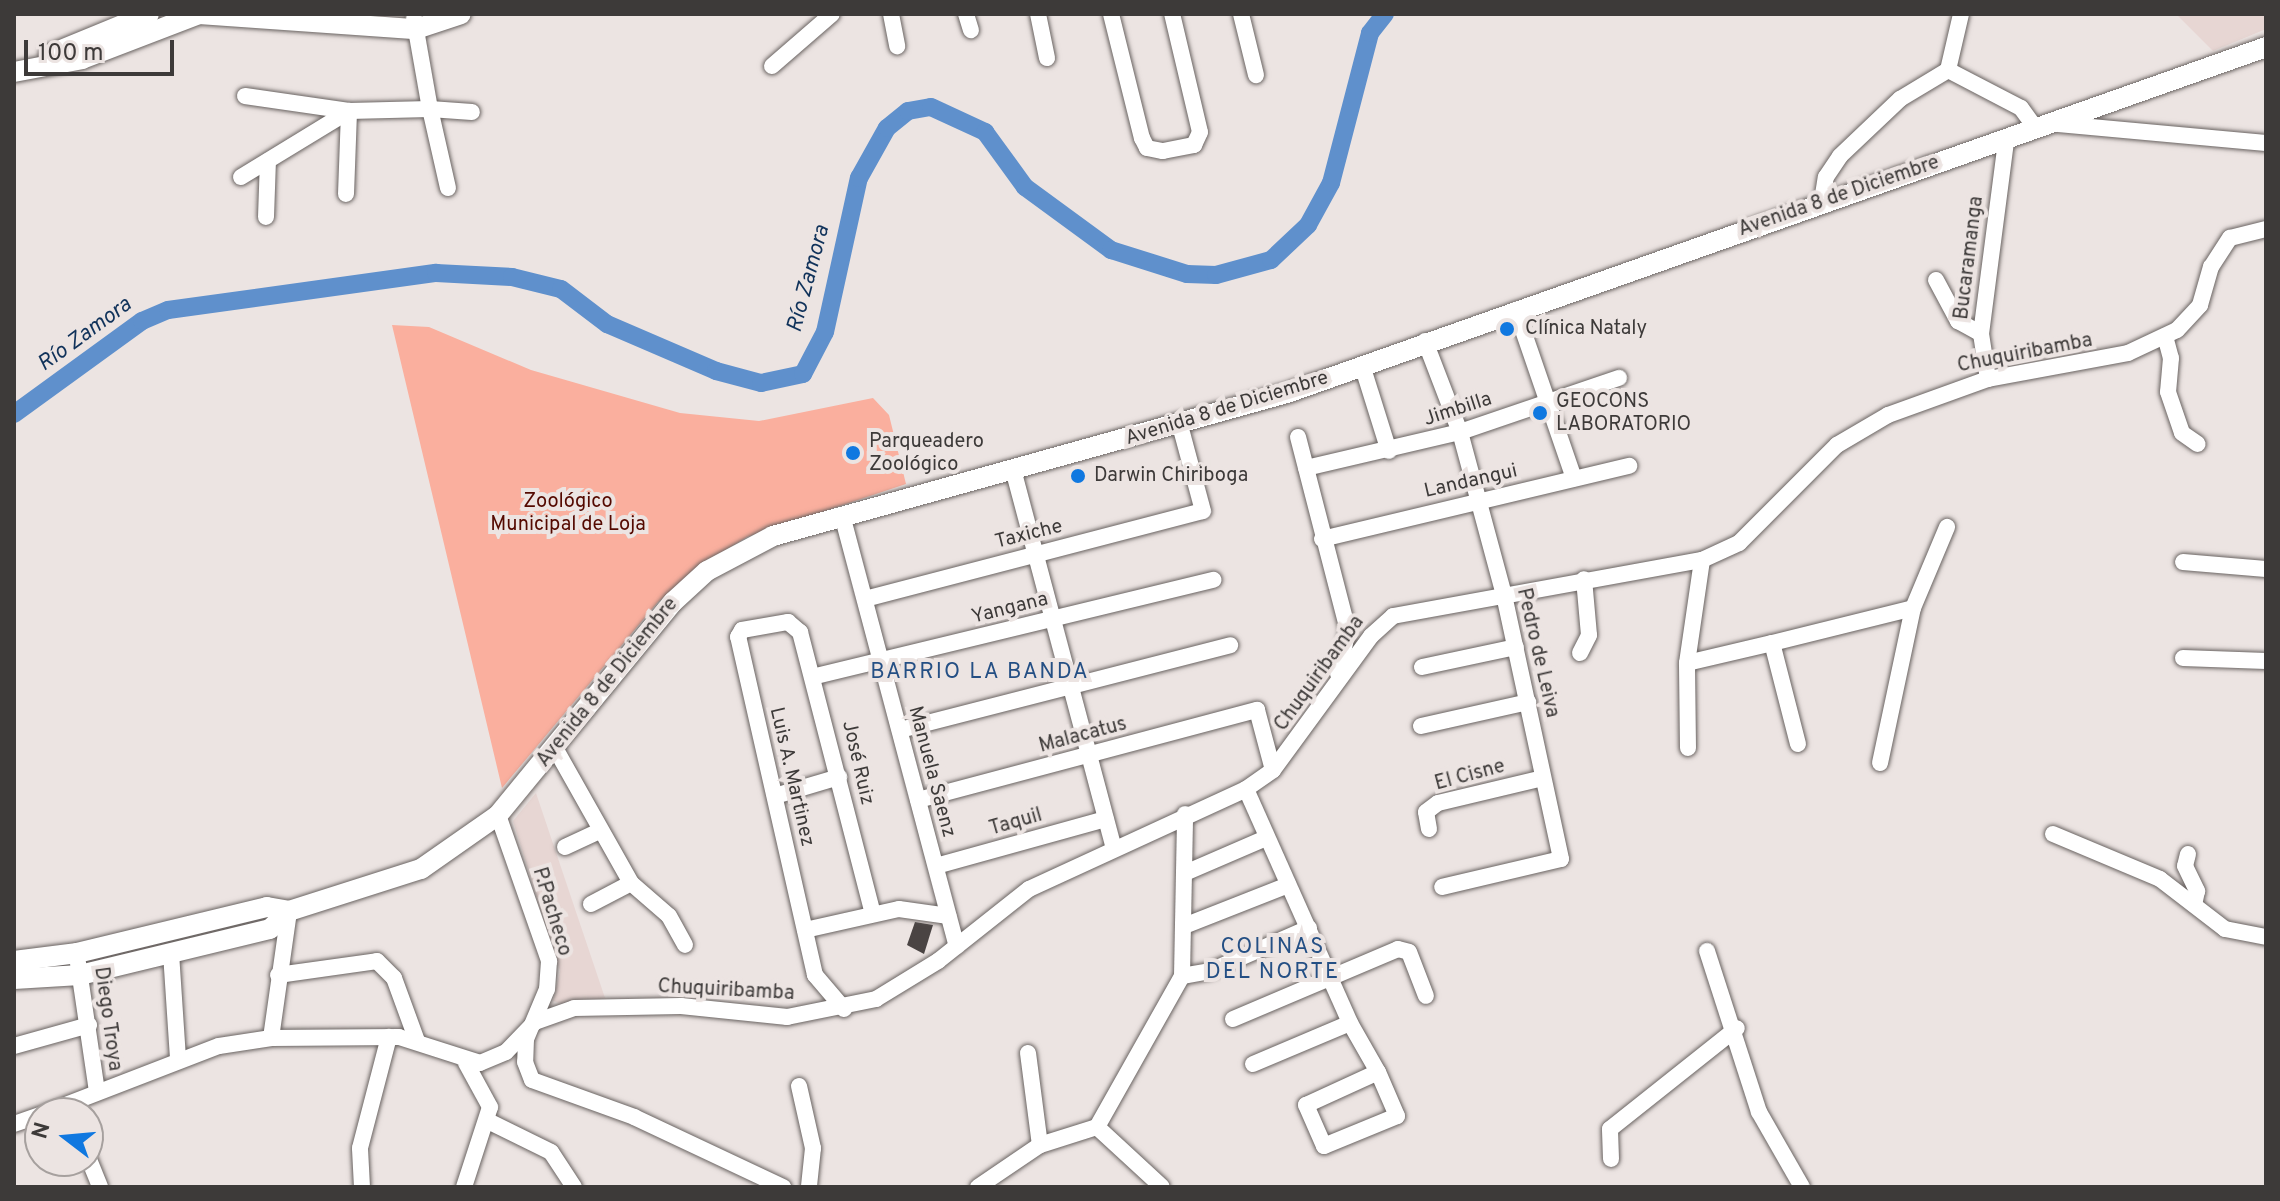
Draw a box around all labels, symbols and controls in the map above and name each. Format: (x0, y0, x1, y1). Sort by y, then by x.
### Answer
scale bar (28, 24, 178, 74)
text: 100 m (38, 39, 104, 69)
street label: Avenida 8 de Diciembre (1735, 151, 1943, 243)
street label: Bucaramanga (1951, 195, 1989, 321)
water label: Río Zamora (782, 223, 836, 335)
water label: Río Zamora (33, 292, 137, 378)
place label: Clínica Nataly (1525, 317, 1647, 341)
marker: Clínica Nataly (1496, 318, 1518, 340)
street label: Chuquiribamba (1955, 329, 2095, 379)
street label: Avenida 8 de Diciembre (1123, 367, 1331, 451)
street label: Jimbilla (1421, 388, 1495, 432)
place label: GEOCONS LABORATORIO (1556, 390, 1691, 437)
marker: GEOCONS LABORATORIO (1531, 404, 1549, 422)
place label: Parqueadero Zoológico (869, 430, 984, 477)
marker: Parqueadero Zoológico (844, 444, 862, 462)
street label: Landangui (1422, 460, 1520, 504)
place label: Darwin Chiriboga (1094, 464, 1248, 488)
marker: Darwin Chiriboga (1069, 467, 1087, 485)
park label: Zoológico Municipal de Loja (490, 490, 646, 537)
street label: Taxiche (993, 515, 1065, 555)
street label: Pedro de Leiva (1510, 586, 1564, 720)
street label: Yangana (969, 588, 1051, 630)
street label: Avenida 8 de Diciembre (532, 593, 684, 773)
street label: Chuquiribamba (1270, 612, 1370, 736)
district label: BARRIO LA BANDA (870, 660, 1090, 686)
street label: Manuela Saenz (902, 704, 960, 840)
street label: Luis A. Martinez (763, 705, 819, 849)
street label: Malacatus (1037, 713, 1129, 759)
street label: José Ruiz (836, 718, 878, 808)
street label: El Cisne (1432, 755, 1508, 797)
street label: Taquil (987, 804, 1045, 842)
street label: P.Pacheco (526, 865, 576, 959)
district label: COLINAS DEL NORTE (1206, 934, 1340, 986)
street label: Diego Troya (88, 965, 126, 1073)
street label: Chuquiribamba (657, 975, 795, 1007)
north arrow (24, 1097, 104, 1177)
text: N (27, 1119, 58, 1142)

